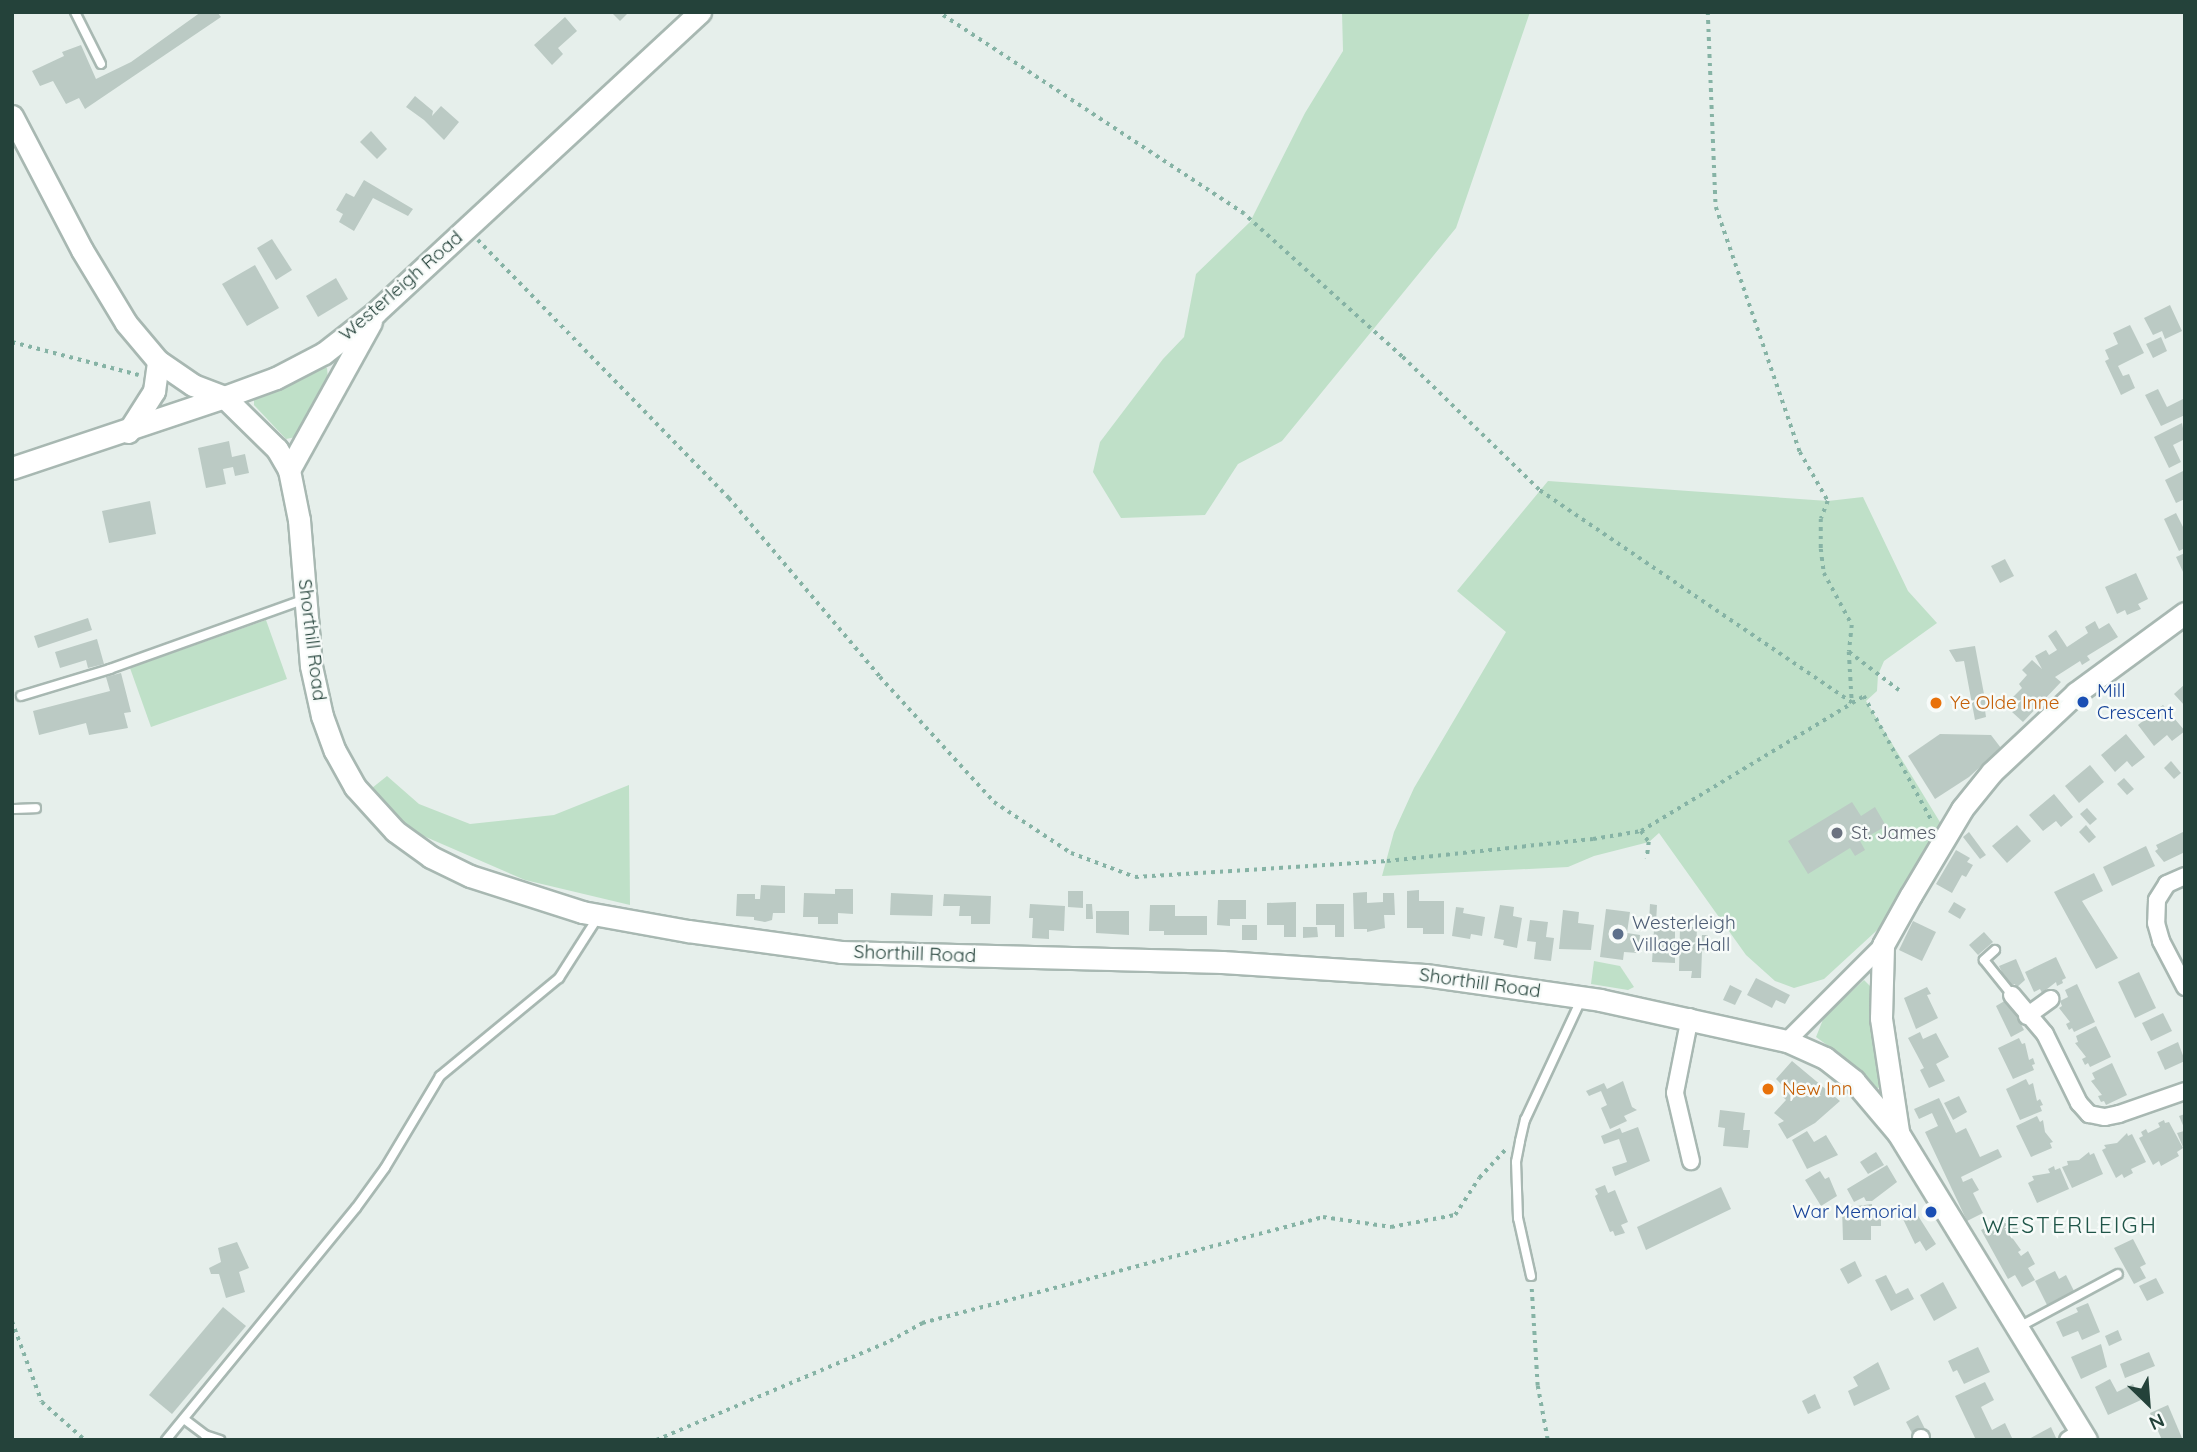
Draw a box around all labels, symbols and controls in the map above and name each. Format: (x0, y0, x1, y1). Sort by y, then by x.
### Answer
street label: Westerleigh Road (335, 226, 467, 346)
street label: Shorthill Road (293, 578, 331, 702)
place label: Mill Crescent (2097, 680, 2174, 724)
place label: Ye Olde Inne (1950, 692, 2059, 714)
marker: Mill Crescent (2075, 694, 2091, 710)
marker: Ye Olde Inne (1928, 695, 1944, 711)
place label: St. James (1851, 822, 1936, 844)
marker: St. James (1829, 825, 1845, 841)
place label: Westerleigh Village Hall (1632, 912, 1736, 956)
marker: Westerleigh Village Hall (1610, 926, 1626, 942)
street label: Shorthill Road (853, 940, 977, 968)
street label: Shorthill Road (1418, 963, 1542, 1003)
place label: New Inn (1782, 1078, 1853, 1100)
marker: New Inn (1760, 1081, 1776, 1097)
place label: War Memorial (1792, 1201, 1917, 1223)
marker: War Memorial (1923, 1204, 1939, 1220)
district label: WESTERLEIGH (1983, 1211, 2157, 1239)
north arrow (2113, 1368, 2183, 1438)
text: N (2145, 1408, 2168, 1436)

